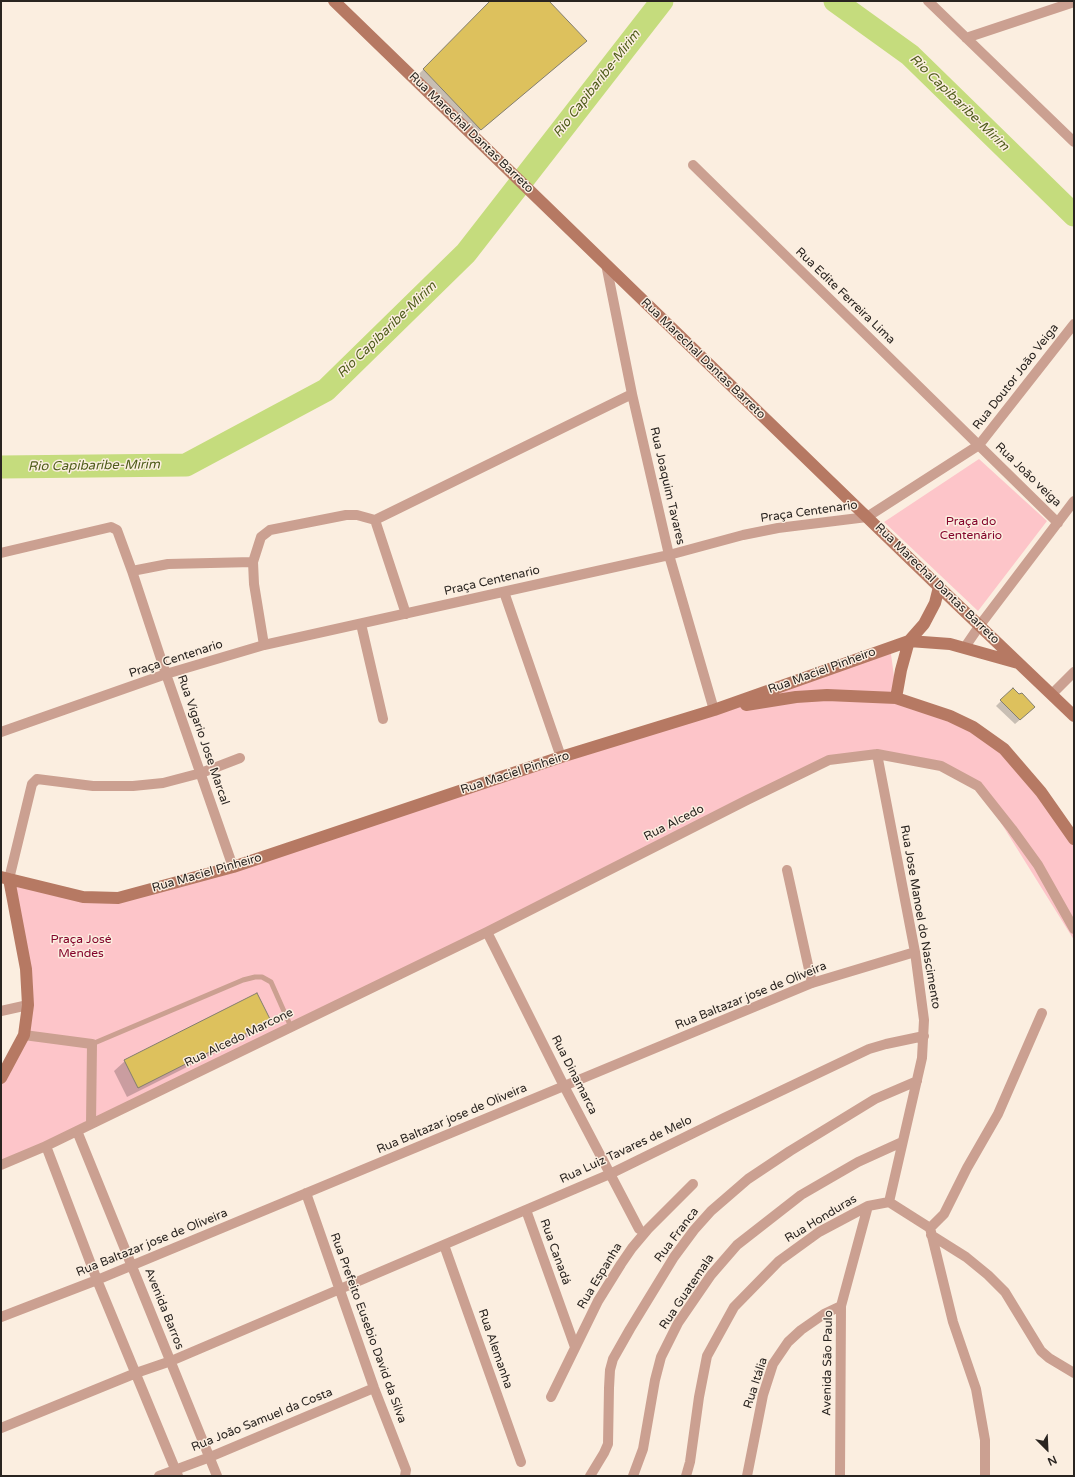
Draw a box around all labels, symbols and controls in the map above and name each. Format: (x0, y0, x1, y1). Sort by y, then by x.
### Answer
water label: Rio Capibaribe-Mirim (550, 27, 644, 141)
water label: Rio Capibaribe-Mirim (906, 52, 1012, 154)
street label: Rua Marechal Dantas Barreto (406, 70, 536, 196)
street label: Rua Edite Ferreira Lima (792, 245, 898, 347)
water label: Rio Capibaribe-Mirim (334, 279, 440, 381)
street label: Rua Marechal Dantas Barreto (638, 296, 768, 422)
street label: Rua Doutor João Veiga (970, 321, 1062, 433)
street label: Rua Joaquim Tavares (646, 426, 688, 546)
street label: Rua João veiga (992, 440, 1064, 510)
water label: Rio Capibaribe-Mirim (28, 457, 160, 475)
street label: Praça Centenario (760, 498, 858, 526)
park label: Praça do Centenário (940, 515, 1002, 543)
street label: Rua Marechal Dantas Barreto (872, 521, 1002, 647)
street label: Praça Centenario (443, 563, 541, 599)
street label: Praça Centenario (127, 637, 225, 681)
street label: Rua Maciel Pinheiro (766, 645, 878, 697)
street label: Rua Vigario Jose Marcal (174, 673, 232, 807)
street label: Rua Maciel Pinheiro (459, 749, 571, 797)
street label: Rua Alcedo (642, 802, 706, 844)
street label: Rua Jose Manoel do Nascimento (897, 824, 943, 1010)
street label: Rua Maciel Pinheiro (151, 850, 263, 896)
park label: Praça José Mendes (50, 933, 112, 961)
street label: Rua Baltazar jose de Oliveira (673, 959, 829, 1033)
street label: Rua Alcedo Marcone (182, 1005, 296, 1071)
street label: Rua Dinamarca (548, 1033, 600, 1117)
street label: Rua Baltazar jose de Oliveira (375, 1081, 529, 1157)
street label: Rua Luiz Tavares de Melo (558, 1113, 694, 1187)
street label: Rua Honduras (782, 1192, 860, 1246)
street label: Rua Franca (652, 1205, 702, 1265)
street label: Rua Baltazar jose de Oliveira (74, 1206, 230, 1280)
street label: Rua Canadá (536, 1217, 574, 1287)
street label: Rua Prefeito Eusebio David da Silva (327, 1231, 409, 1425)
street label: Rua Espanha (575, 1240, 625, 1312)
street label: Rua Guatemala (657, 1252, 717, 1332)
street label: Avenida Barros (141, 1266, 187, 1352)
street label: Rua Alemanha (475, 1307, 515, 1391)
street label: Avenida São Paulo (820, 1310, 836, 1416)
street label: Rua Itália (741, 1356, 771, 1410)
street label: Rua João Samuel da Costa (189, 1385, 335, 1455)
north arrow (1027, 1429, 1067, 1469)
text: N (1045, 1453, 1059, 1468)

